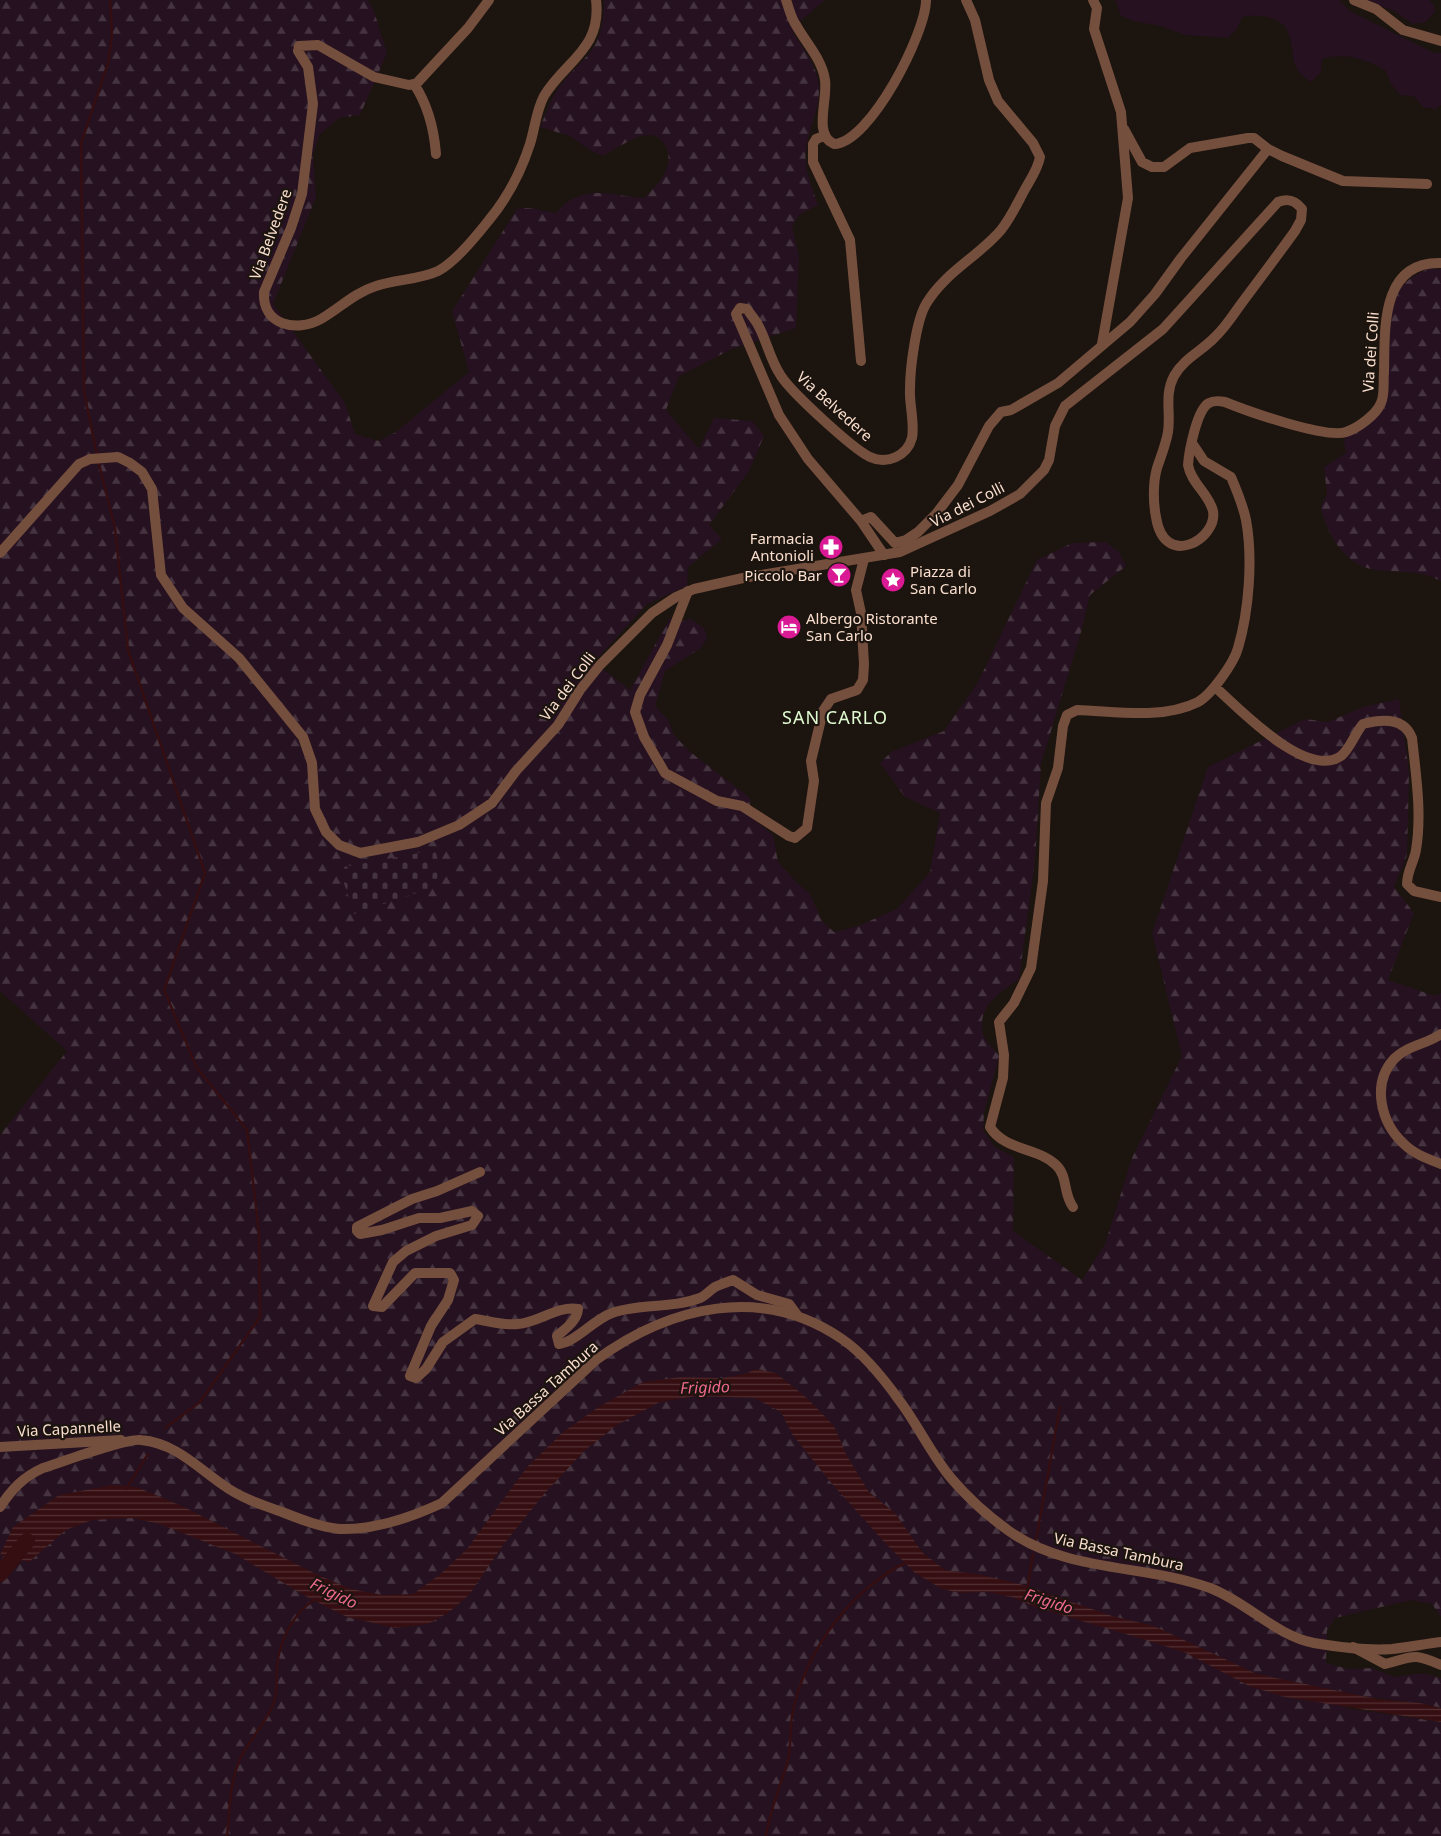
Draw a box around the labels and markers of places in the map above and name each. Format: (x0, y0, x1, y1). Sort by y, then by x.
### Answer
place label: Farmacia Antonioli (750, 528, 814, 565)
pharmacy icon: Farmacia Antonioli (818, 534, 844, 560)
place label: Piazza di San Carlo (910, 561, 977, 598)
bar icon: Piccolo Bar (826, 562, 852, 588)
place label: Piccolo Bar (744, 565, 822, 585)
place icon: Piazza di San Carlo (880, 567, 906, 593)
place label: Albergo Ristorante San Carlo (806, 608, 938, 645)
hotel icon: Albergo Ristorante San Carlo (776, 614, 802, 640)

